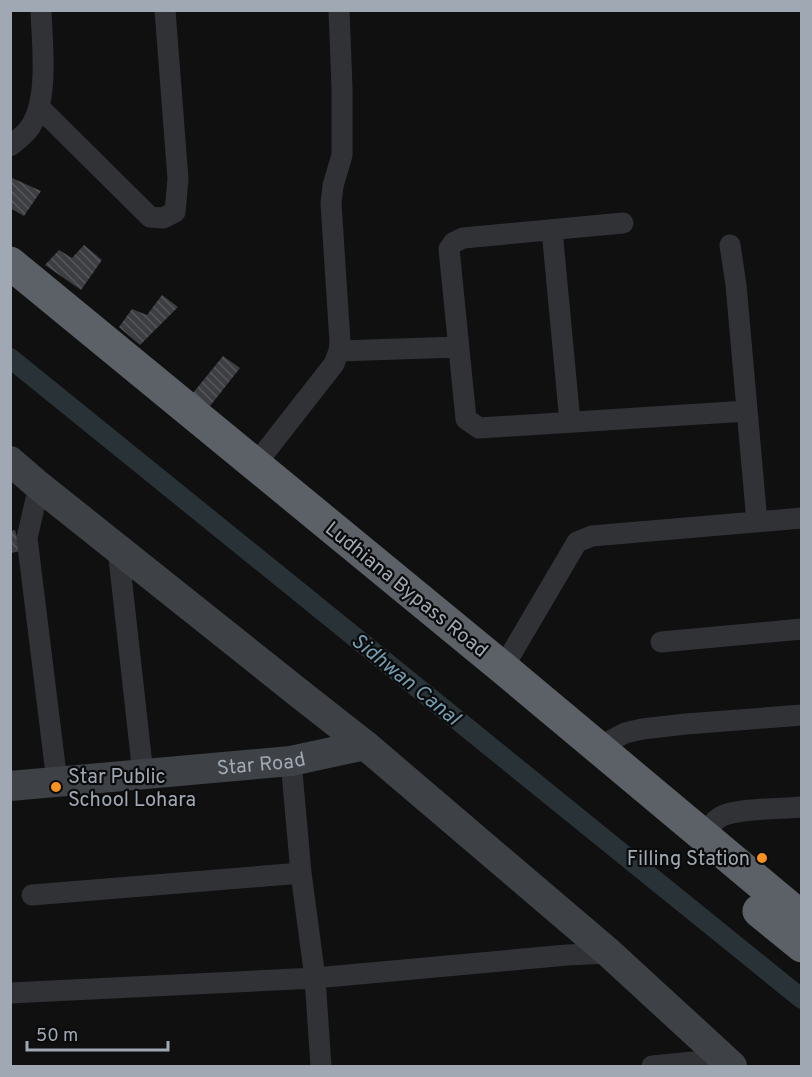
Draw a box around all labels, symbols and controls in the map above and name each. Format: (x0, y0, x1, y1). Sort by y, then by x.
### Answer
street label: Ludhiana Bypass Road (319, 517, 493, 664)
water label: Sidhwan Canal (345, 628, 466, 733)
street label: Star Road (216, 747, 308, 783)
place label: Star Public School Lohara (68, 765, 196, 814)
marker: Star Public School Lohara (49, 780, 63, 794)
place label: Filling Station (627, 847, 750, 873)
marker: Filling Station (755, 851, 769, 865)
scale bar (27, 1014, 168, 1052)
text: 50 m (36, 1025, 78, 1048)

